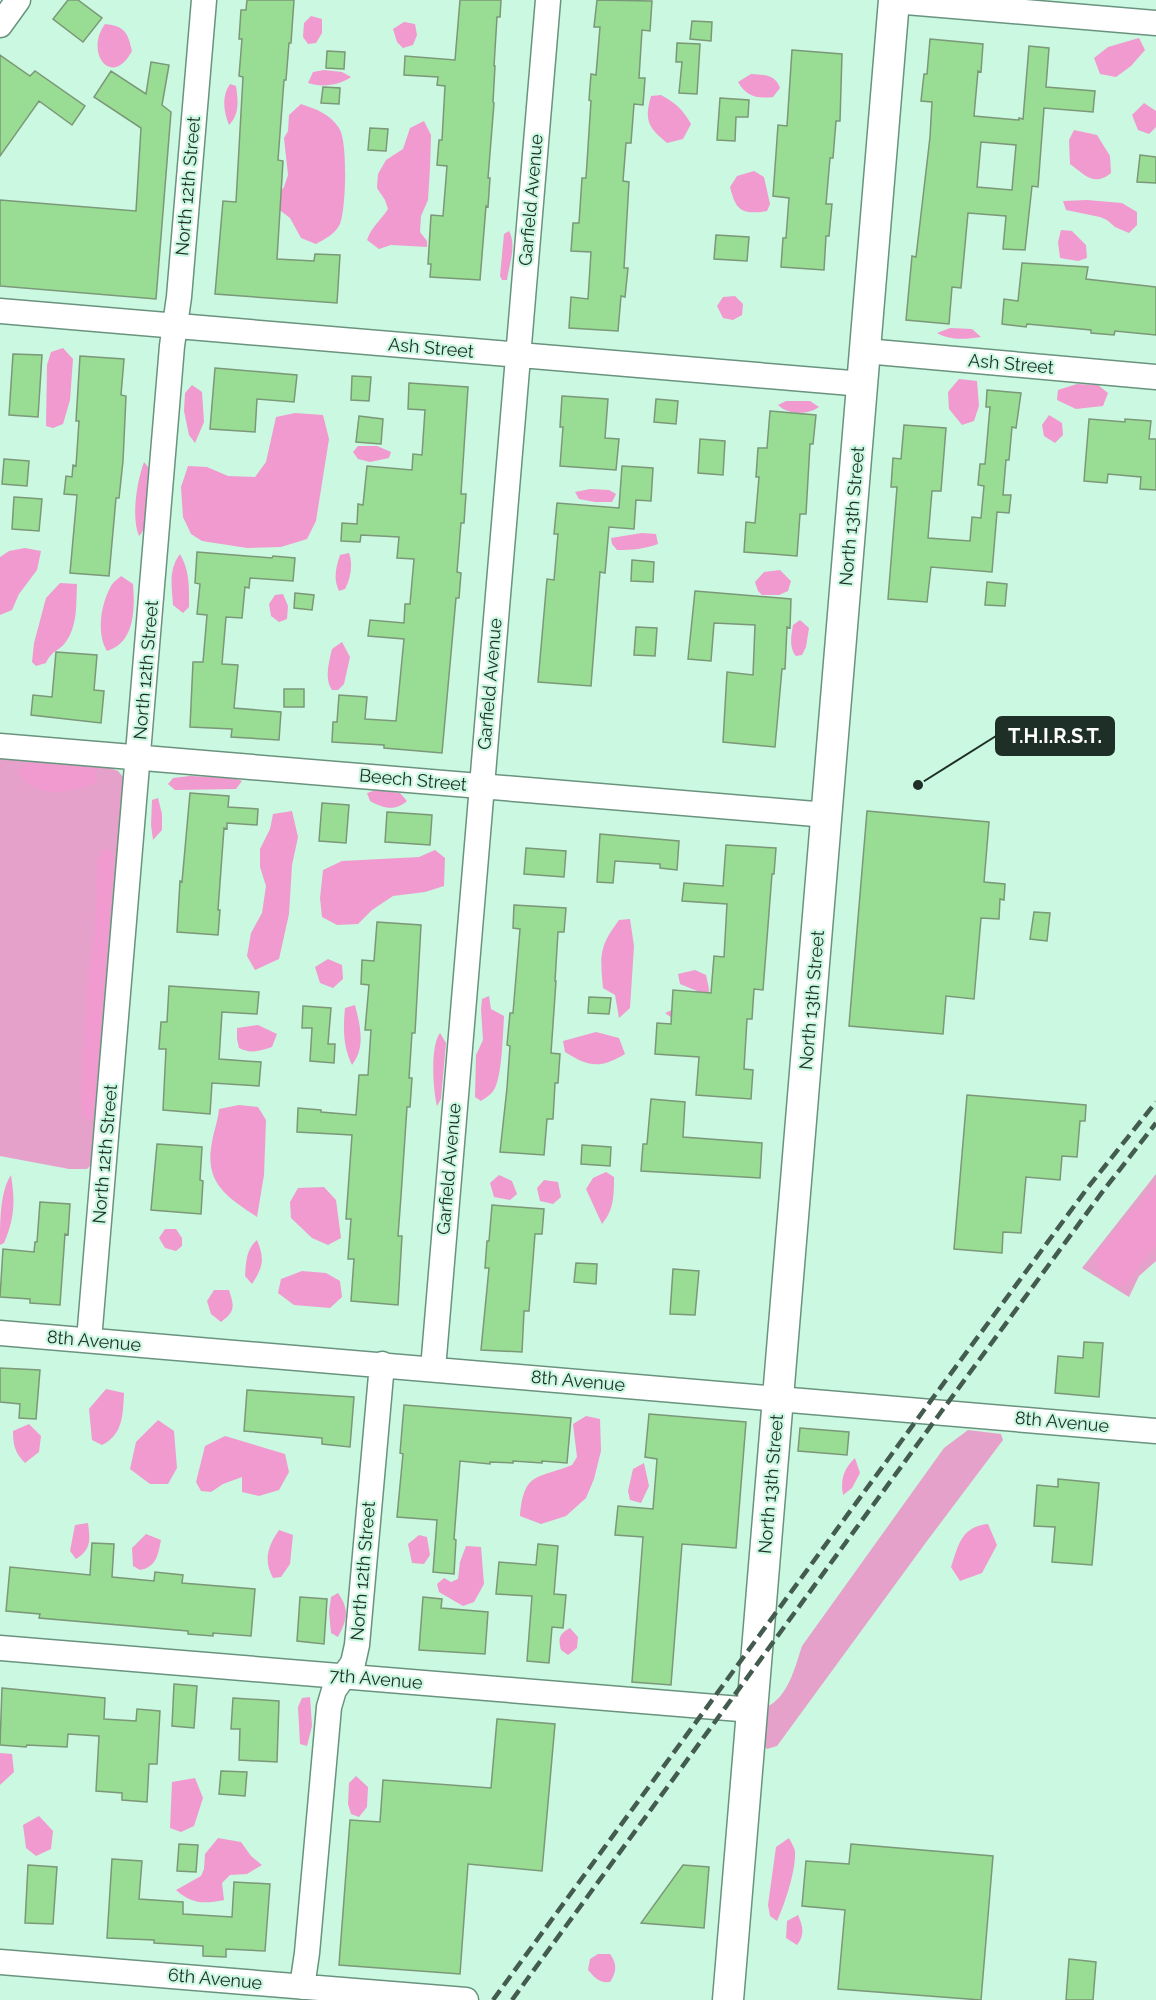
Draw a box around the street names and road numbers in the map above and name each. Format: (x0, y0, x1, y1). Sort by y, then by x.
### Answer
street label: North 12th Street (171, 115, 204, 257)
street label: Garfield Avenue (514, 133, 547, 267)
street label: Ash Street (387, 333, 475, 362)
street label: Ash Street (967, 349, 1055, 378)
street label: North 13th Street (835, 445, 868, 587)
street label: North 12th Street (129, 599, 162, 741)
street label: Garfield Avenue (473, 617, 506, 751)
street label: Beech Street (358, 764, 468, 795)
street label: North 13th Street (795, 929, 828, 1071)
street label: North 12th Street (88, 1083, 121, 1225)
street label: Garfield Avenue (432, 1102, 465, 1236)
street label: 8th Avenue (46, 1326, 142, 1355)
street label: 8th Avenue (530, 1366, 626, 1395)
street label: 8th Avenue (1014, 1407, 1110, 1436)
street label: North 13th Street (754, 1413, 787, 1555)
street label: North 12th Street (346, 1500, 379, 1642)
street label: 7th Avenue (329, 1664, 424, 1693)
street label: 6th Avenue (167, 1964, 263, 1993)

